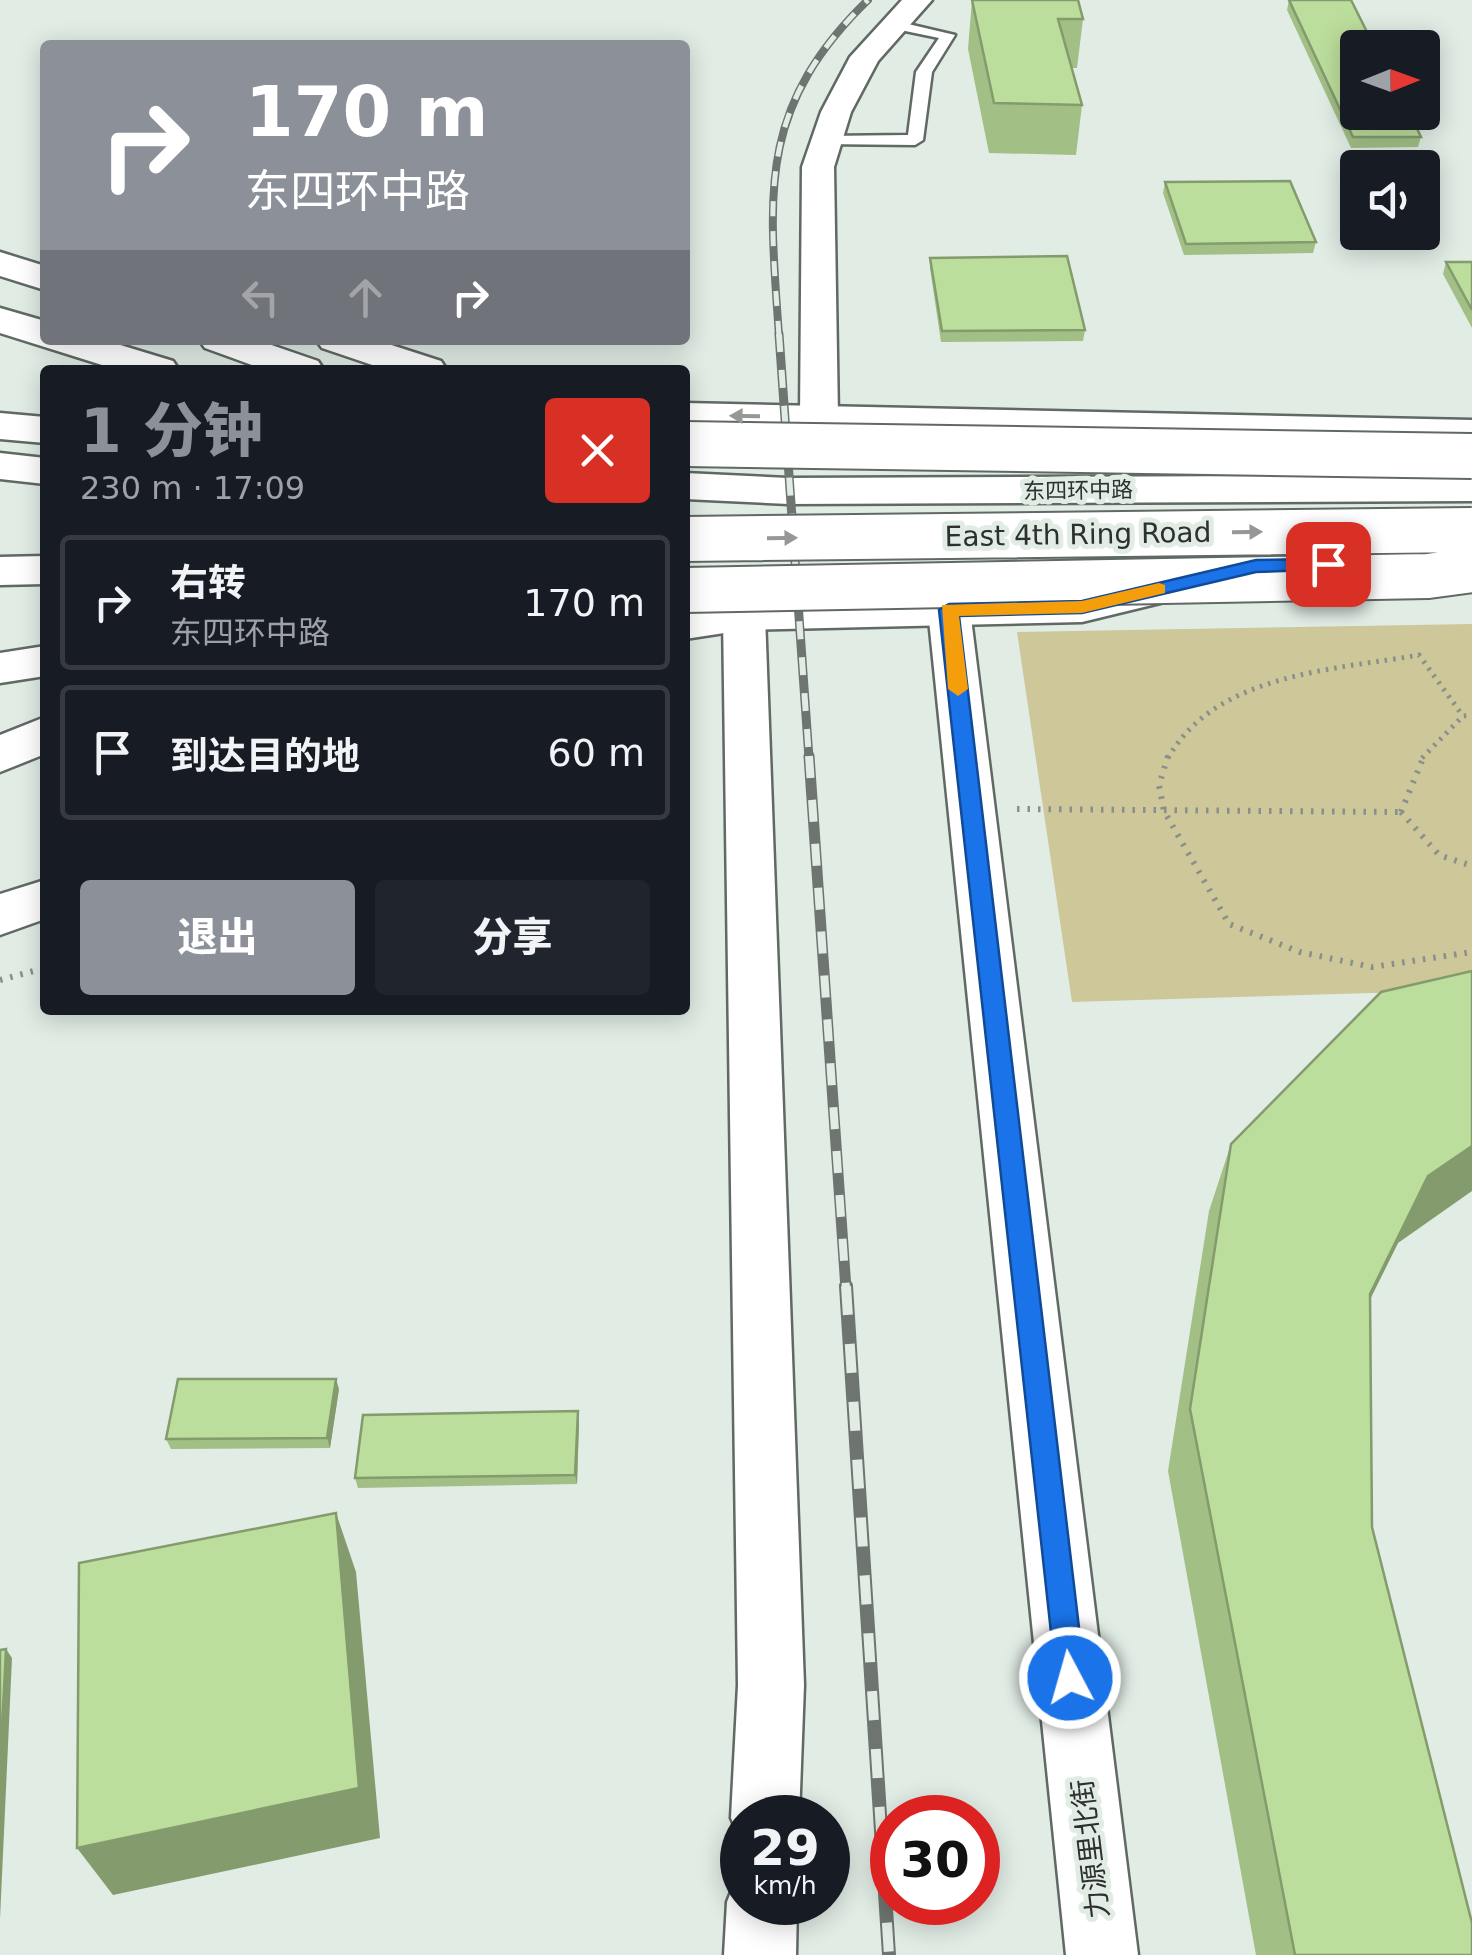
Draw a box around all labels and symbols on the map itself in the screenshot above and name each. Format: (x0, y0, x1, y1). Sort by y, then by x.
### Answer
north arrow (1340, 30, 1440, 130)
one-way arrow (728, 408, 760, 424)
street label: 东四环中路 (1023, 477, 1133, 504)
street label: East 4th Ring Road (944, 516, 1212, 553)
pin (1286, 522, 1371, 607)
one-way arrow (1232, 524, 1264, 540)
one-way arrow (767, 530, 799, 546)
position arrow (1018, 1626, 1122, 1730)
street label: 力源里北街 (1066, 1777, 1115, 1920)
speed limit sign: 30 (870, 1795, 1000, 1925)

